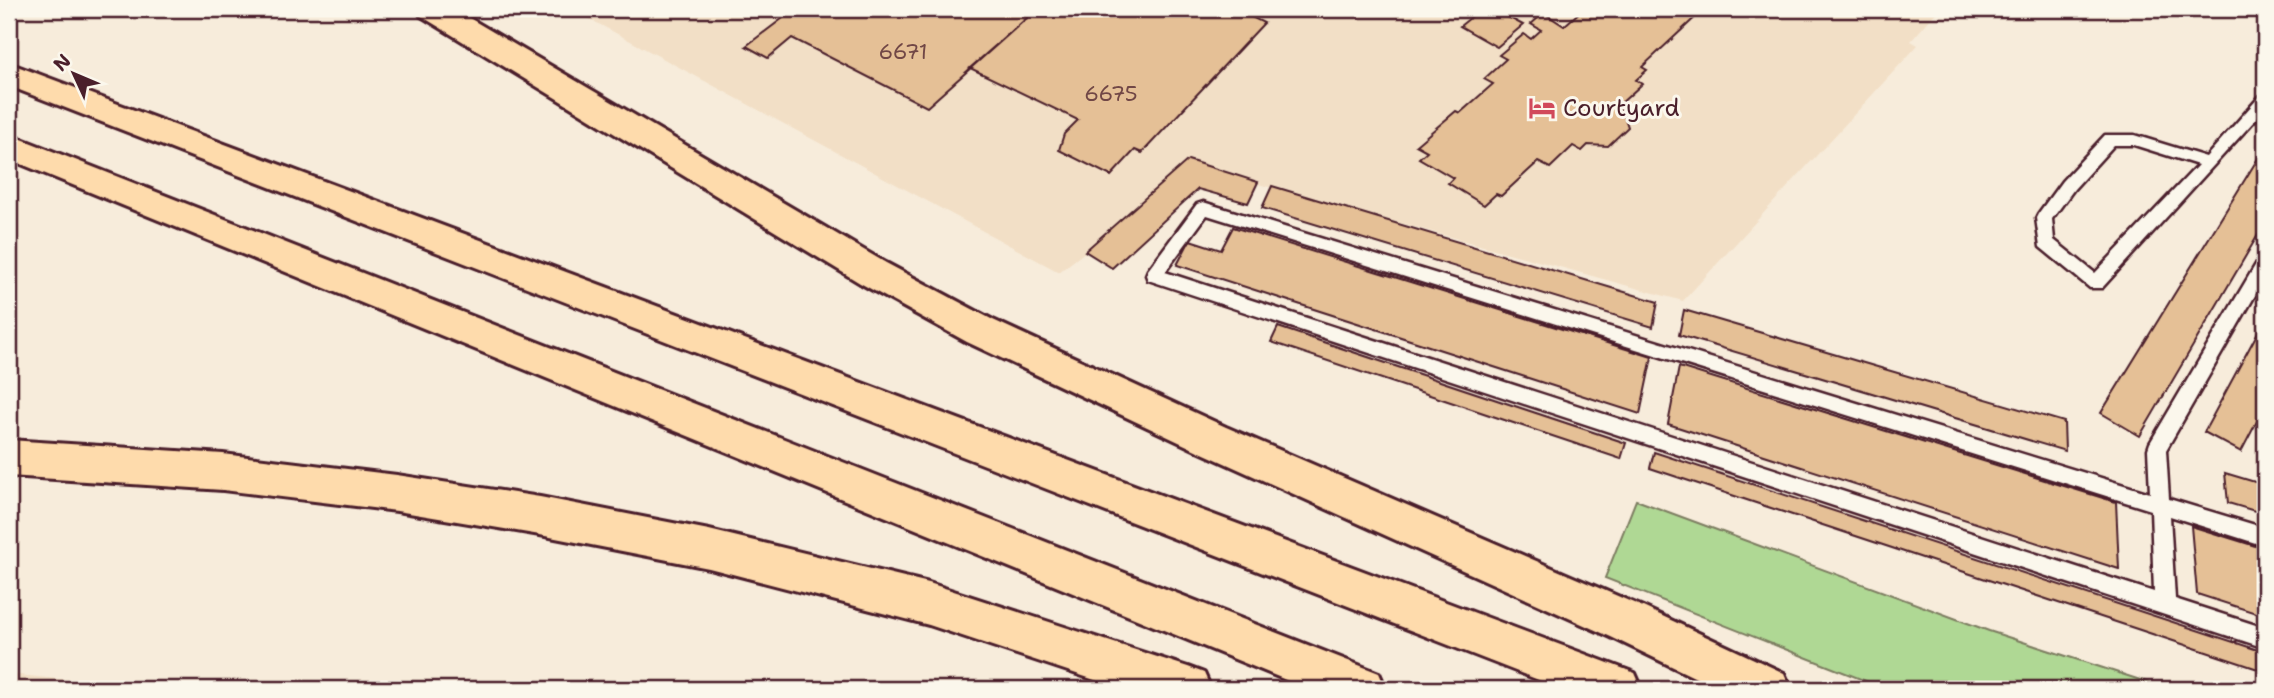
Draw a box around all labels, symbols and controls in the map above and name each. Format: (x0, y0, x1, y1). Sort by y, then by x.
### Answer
north arrow (38, 38, 108, 108)
house number: 6671 (879, 38, 927, 66)
text: N (48, 48, 76, 77)
house number: 6675 (1084, 80, 1138, 108)
place label: Courtyard (1563, 92, 1680, 124)
hotel icon: Courtyard (1527, 93, 1557, 123)

